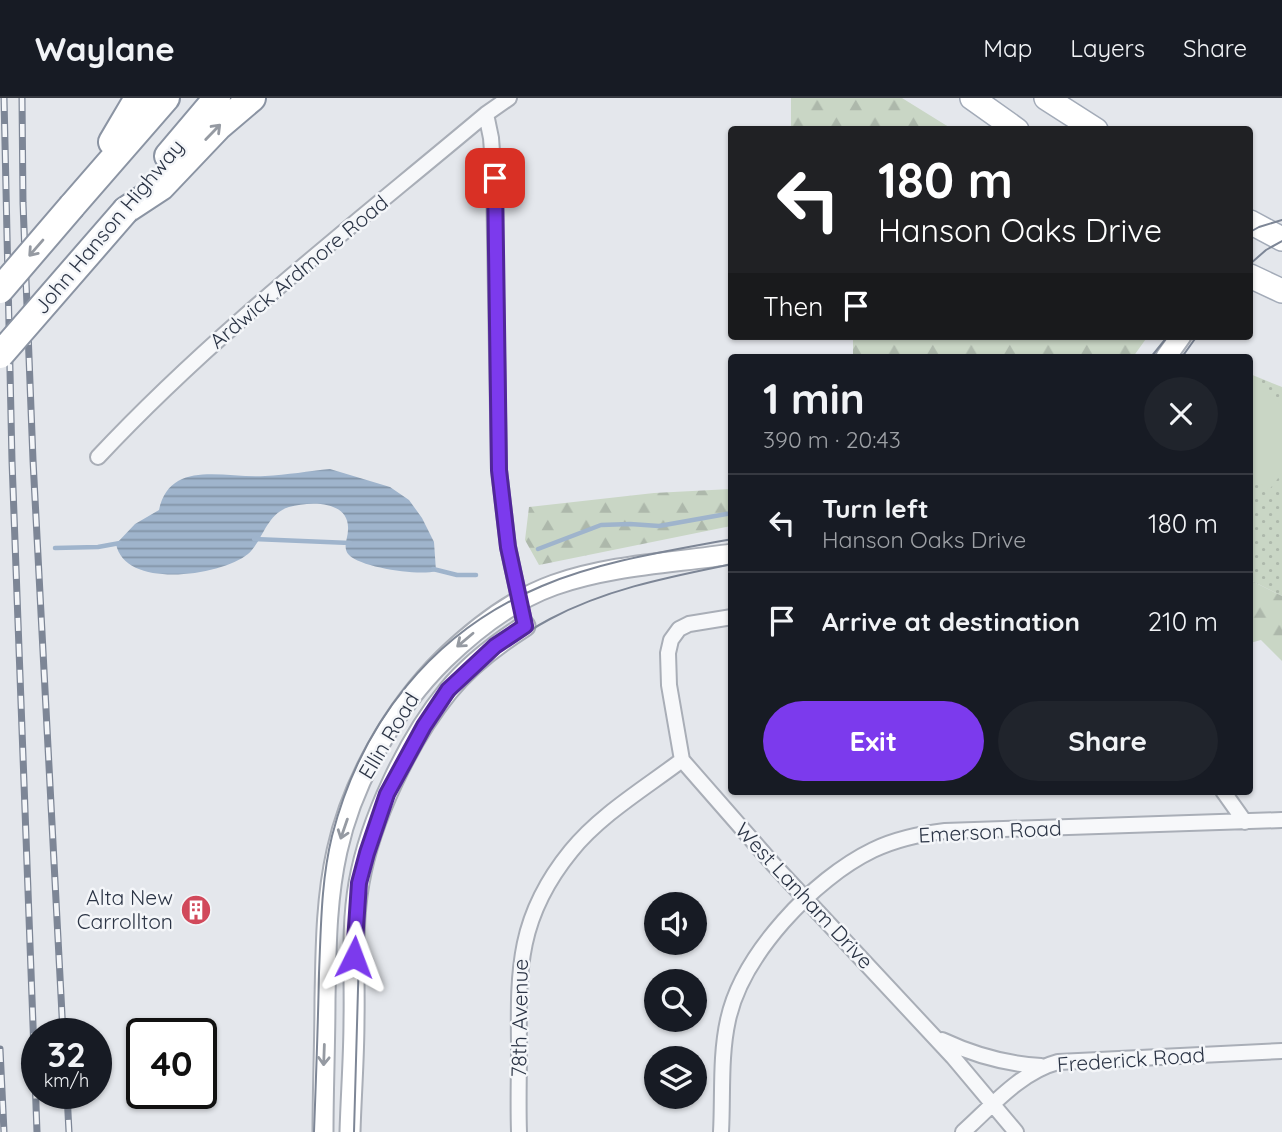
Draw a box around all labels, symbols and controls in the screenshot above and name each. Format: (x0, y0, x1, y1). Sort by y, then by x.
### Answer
text: Waylane (35, 28, 175, 69)
text: Map (983, 33, 1032, 63)
text: Layers (1070, 33, 1145, 63)
text: Share (1183, 33, 1247, 63)
one-way arrow (204, 124, 221, 141)
street label: John Hanson Highway (28, 134, 189, 319)
pin (465, 148, 525, 208)
text: 180 m (878, 149, 1013, 210)
icon: left (763, 154, 854, 245)
icon: arrive (476, 159, 514, 197)
street label: Ardwick Ardmore Road (204, 189, 393, 354)
text: Hanson Oaks Drive (878, 210, 1162, 250)
one-way arrow (28, 238, 44, 256)
icon: arrive (837, 287, 875, 325)
text: Then (763, 290, 823, 323)
text: 1 min (763, 372, 865, 425)
button: close (1144, 377, 1218, 451)
text: 390 m · 20:43 (763, 425, 901, 454)
text: Turn left (822, 492, 929, 525)
icon: left (763, 504, 801, 542)
text: 180 m (1148, 507, 1218, 540)
text: Hanson Oaks Drive (822, 525, 1026, 554)
icon: arrive (763, 602, 801, 640)
text: Arrive at destination (822, 605, 1080, 638)
text: 210 m (1148, 605, 1218, 638)
one-way arrow (456, 633, 474, 648)
street label: Ellin Road (352, 688, 424, 783)
button: Exit (763, 701, 984, 781)
button: Share (998, 701, 1218, 781)
street label: Emerson Road (918, 814, 1062, 848)
street label: West Lanham Drive (730, 817, 879, 974)
one-way arrow (337, 818, 349, 840)
place label: Alta New Carrollton (77, 884, 173, 934)
map controls (644, 892, 707, 1109)
button: sound (644, 892, 707, 955)
building icon: Alta New Carrollton (179, 893, 213, 927)
position arrow (317, 920, 391, 994)
street label: 78th Avenue (505, 958, 533, 1078)
button: search (644, 969, 707, 1032)
speed limit sign: 40 (126, 1018, 217, 1109)
text: 32 (47, 1032, 86, 1076)
street label: Frederick Road (1056, 1041, 1206, 1077)
one-way arrow (318, 1043, 331, 1066)
button: layers (644, 1046, 707, 1109)
text: km/h (44, 1069, 89, 1092)

